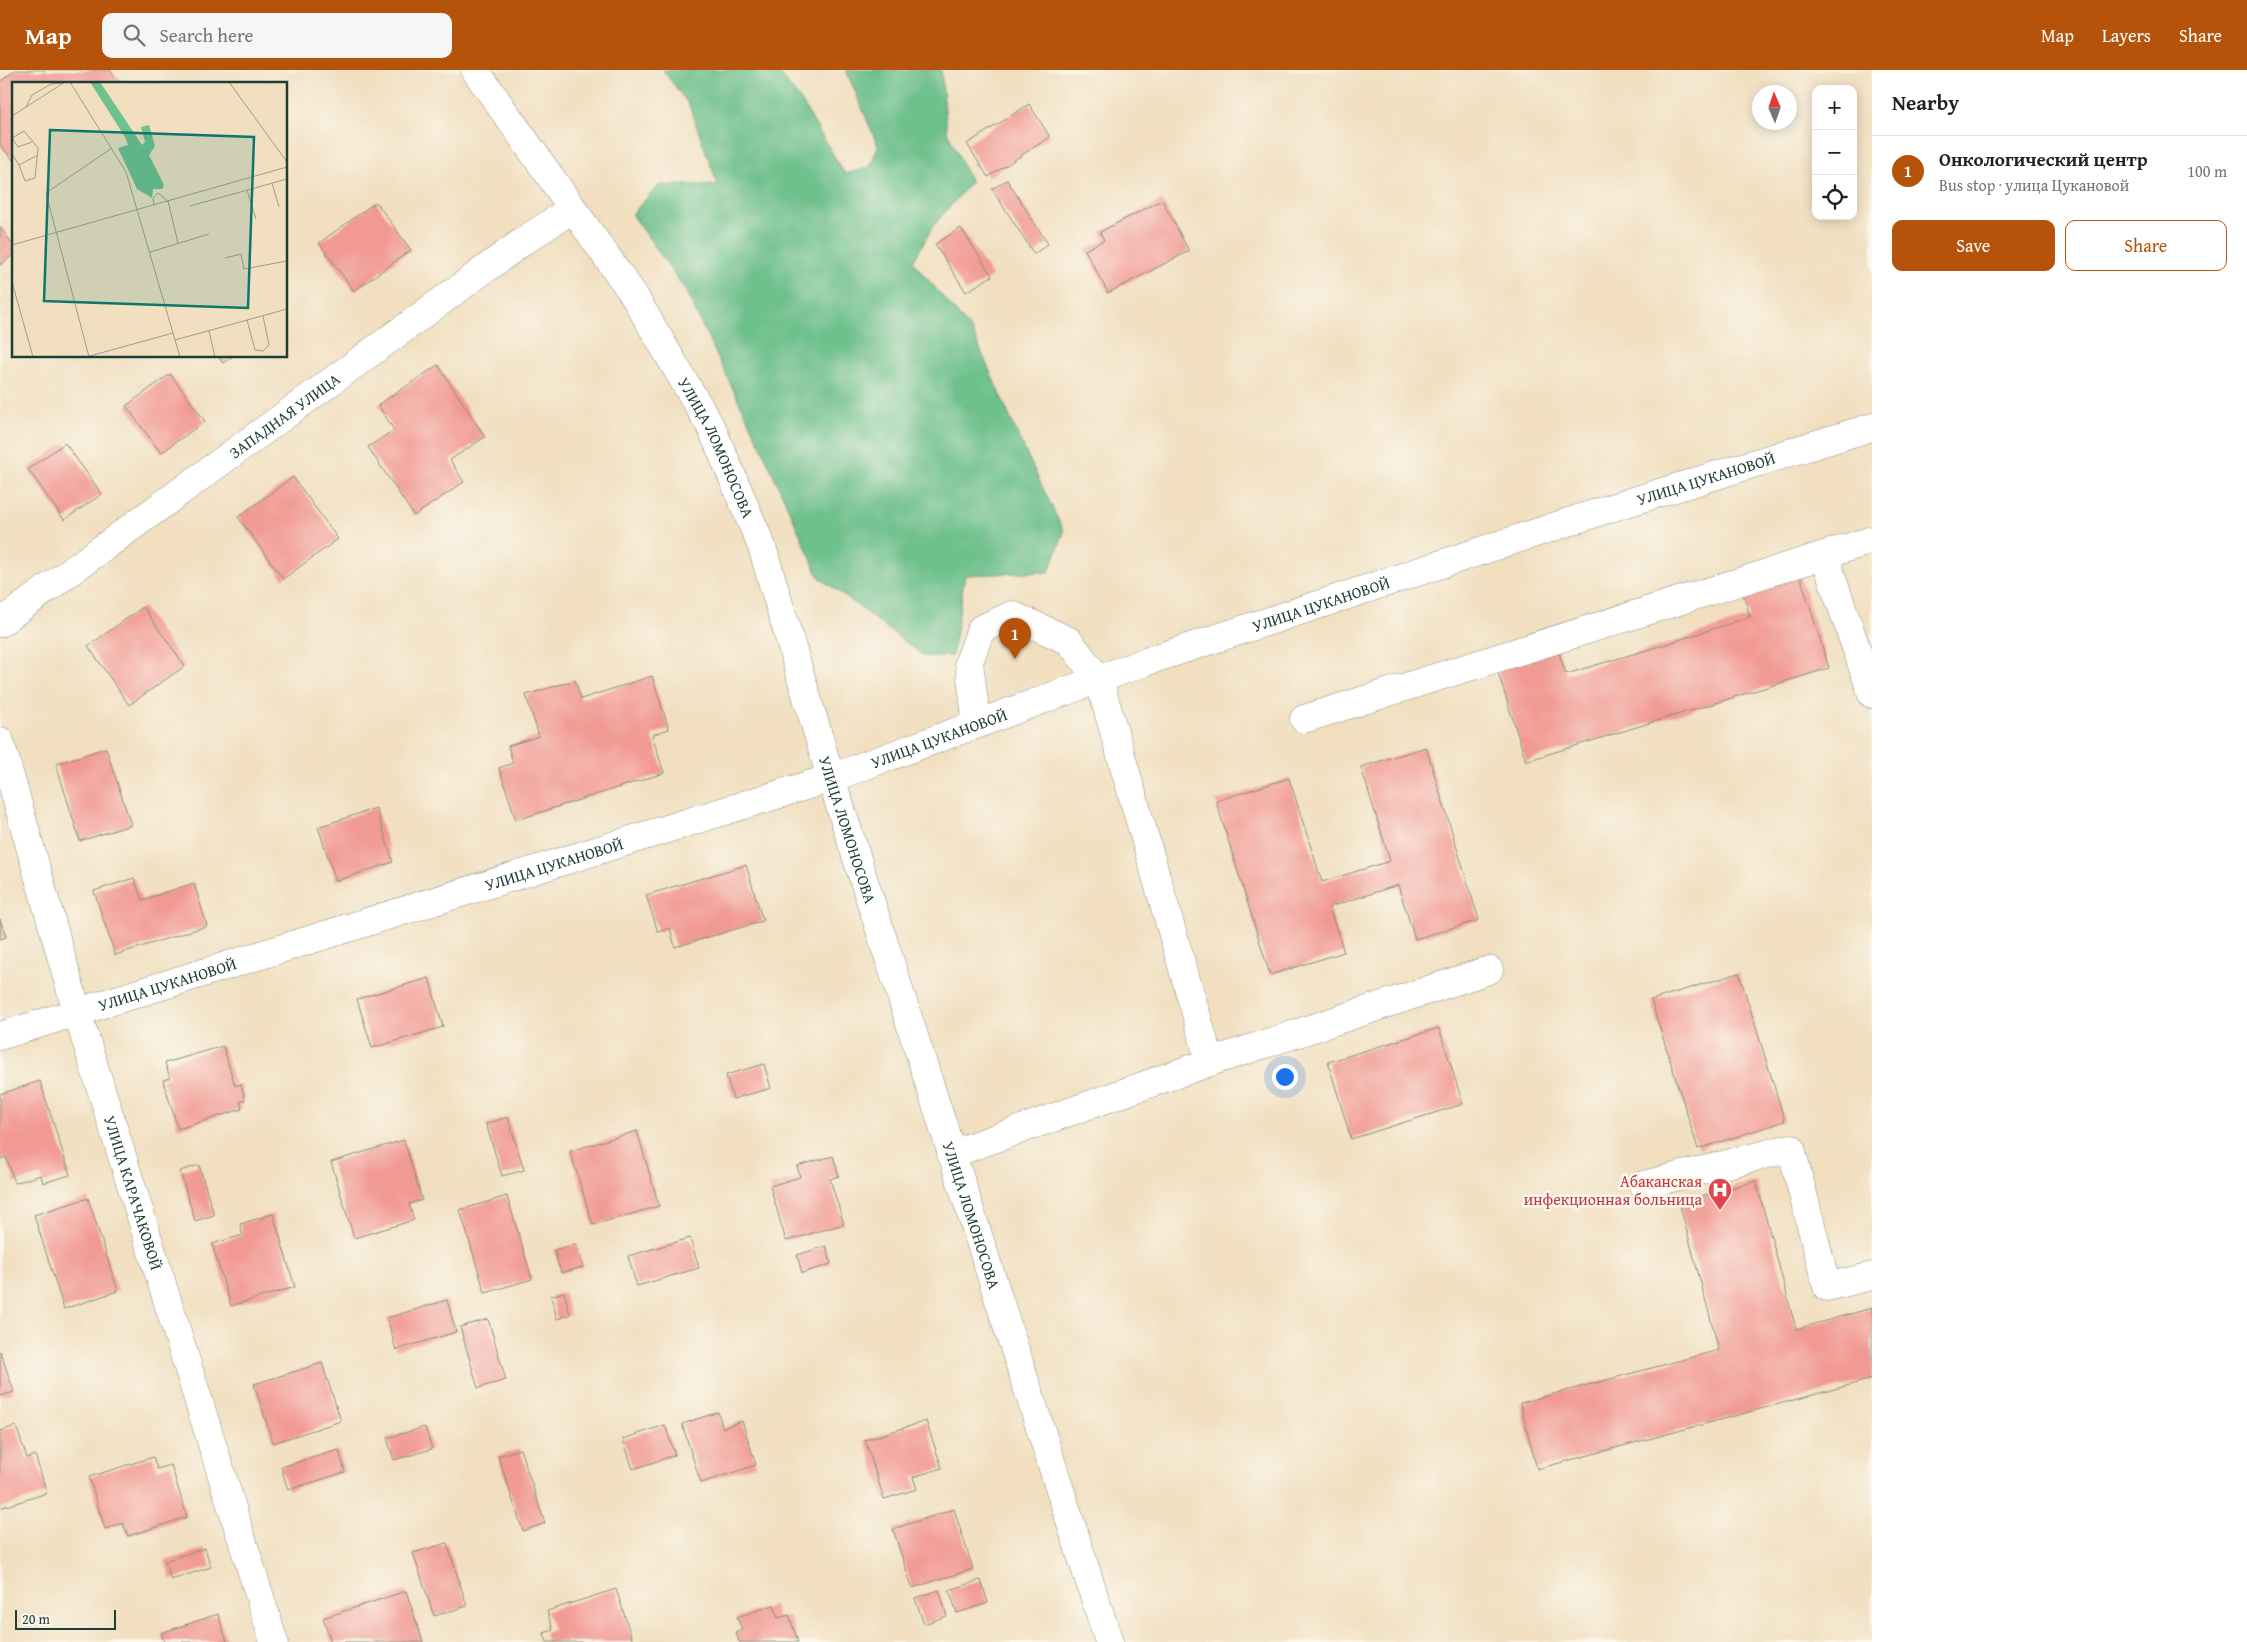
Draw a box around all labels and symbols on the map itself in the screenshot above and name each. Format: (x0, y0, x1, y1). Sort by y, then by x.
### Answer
inset map (12, 82, 288, 358)
north arrow (1752, 85, 1797, 130)
street label: ЗАПАДНАЯ УЛИЦА (224, 367, 345, 464)
street label: УЛИЦА ЛОМОНОСОВА (672, 372, 760, 522)
street label: УЛИЦА ЦУКАНОВОЙ (1634, 446, 1778, 511)
street label: УЛИЦА ЦУКАНОВОЙ (1249, 570, 1393, 638)
pin: 1 (999, 618, 1031, 659)
street label: УЛИЦА ЦУКАНОВОЙ (867, 702, 1011, 774)
street label: УЛИЦА ЛОМОНОСОВА (813, 753, 883, 907)
street label: УЛИЦА ЦУКАНОВОЙ (482, 831, 626, 897)
street label: УЛИЦА ЦУКАНОВОЙ (95, 951, 240, 1017)
your location (1272, 1064, 1298, 1090)
street label: УЛИЦА КАРАЧАКОВОЙ (98, 1112, 169, 1273)
street label: УЛИЦА ЛОМОНОСОВА (937, 1138, 1007, 1292)
place label: Абаканская инфекционная больница (1524, 1169, 1702, 1211)
hospital icon: Абаканская инфекционная больница (1707, 1177, 1733, 1211)
scale bar (15, 1607, 116, 1630)

